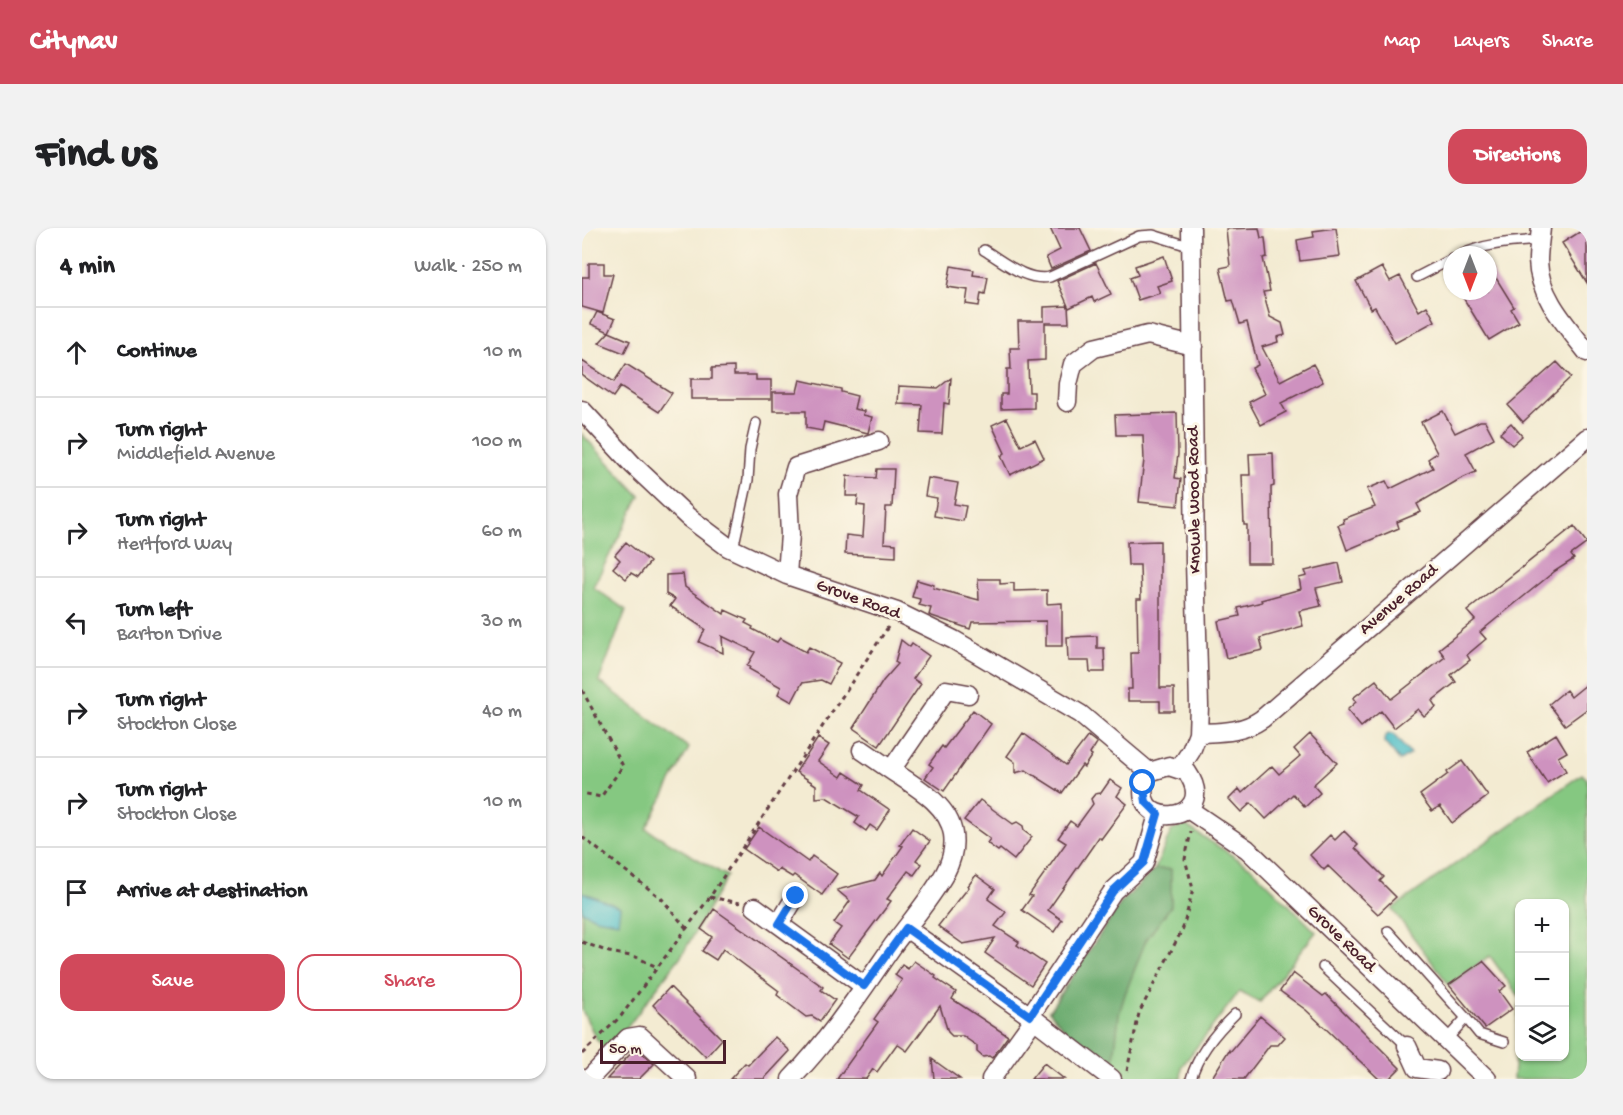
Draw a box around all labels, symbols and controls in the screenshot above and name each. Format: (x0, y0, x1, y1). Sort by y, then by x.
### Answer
text: Citynav (30, 26, 118, 59)
text: Map (1384, 30, 1420, 55)
text: Layers (1453, 30, 1509, 55)
text: Share (1542, 30, 1593, 55)
button: Directions (1448, 129, 1587, 184)
text: Find us (36, 132, 156, 181)
north arrow (1443, 246, 1497, 300)
text: 4 min (60, 252, 115, 283)
text: Walk · 250 m (414, 256, 522, 279)
icon: ahead (60, 336, 93, 369)
text: Continue (117, 339, 197, 365)
text: 10 m (484, 341, 522, 364)
text: Turn right (117, 418, 205, 444)
street label: Knowle Wood Road (1183, 425, 1207, 574)
icon: right (60, 426, 93, 459)
text: 100 m (472, 431, 522, 454)
text: Middlefield Avenue (117, 444, 275, 467)
text: Turn right (117, 508, 205, 534)
icon: right (60, 516, 93, 549)
text: 60 m (482, 521, 522, 544)
text: Hertford Way (117, 534, 232, 557)
street label: Avenue Road (1355, 559, 1444, 640)
street label: Grove Road (813, 575, 904, 625)
text: Turn left (117, 598, 191, 624)
icon: left (60, 606, 93, 639)
text: 30 m (481, 611, 522, 634)
text: Barton Drive (117, 624, 222, 647)
text: Turn right (117, 688, 205, 714)
icon: right (60, 696, 93, 729)
text: 40 m (482, 701, 522, 724)
text: Stockton Close (117, 714, 237, 737)
route start (1129, 769, 1155, 795)
text: Turn right (117, 778, 205, 804)
icon: right (60, 786, 93, 819)
text: 10 m (484, 791, 522, 814)
text: Stockton Close (117, 804, 237, 827)
icon: arrive (60, 876, 93, 909)
text: Arrive at destination (117, 879, 307, 905)
route end (782, 882, 808, 908)
map controls (1515, 899, 1569, 1061)
button: + (1515, 899, 1569, 953)
street label: Grove Road (1302, 901, 1381, 978)
button: − (1515, 953, 1569, 1007)
button: Save (60, 954, 285, 1011)
button: Share (297, 954, 522, 1011)
button: layers (1515, 1007, 1569, 1061)
scale bar (600, 1037, 726, 1064)
text: 50 m (609, 1041, 642, 1060)

